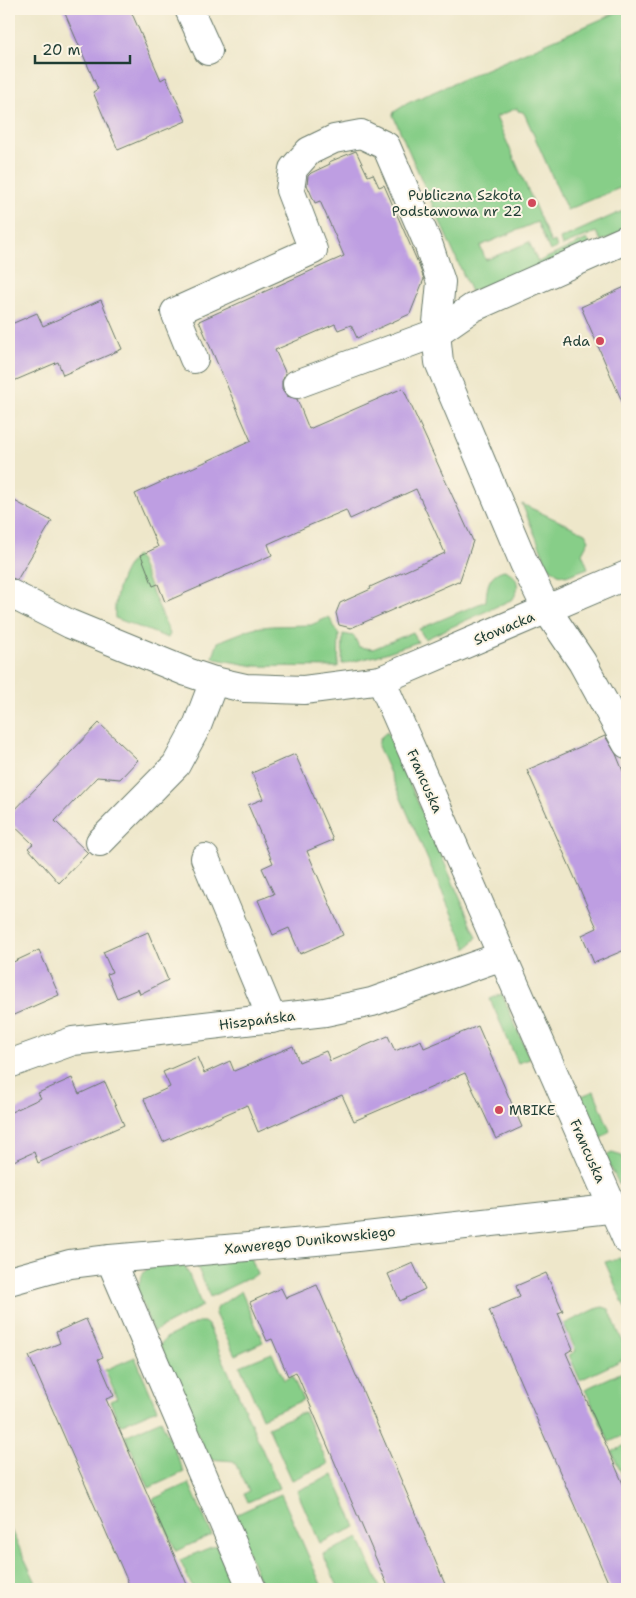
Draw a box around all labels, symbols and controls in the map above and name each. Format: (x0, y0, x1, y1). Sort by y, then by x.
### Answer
scale bar (35, 32, 130, 64)
text: 20 m (42, 40, 81, 60)
place label: Publiczna Szkoła Podstawowa nr 22 (392, 186, 522, 220)
marker: Publiczna Szkoła Podstawowa nr 22 (526, 197, 538, 209)
place label: Ada (562, 332, 590, 350)
marker: Ada (594, 335, 606, 347)
street label: Słowacka (471, 607, 537, 649)
street label: Francuska (403, 746, 447, 816)
street label: Hiszpańska (218, 1006, 296, 1034)
place label: MBIKE (509, 1101, 556, 1119)
marker: MBIKE (493, 1104, 505, 1116)
street label: Francuska (566, 1116, 610, 1186)
street label: Xawerego Dunikowskiego (224, 1222, 396, 1258)

